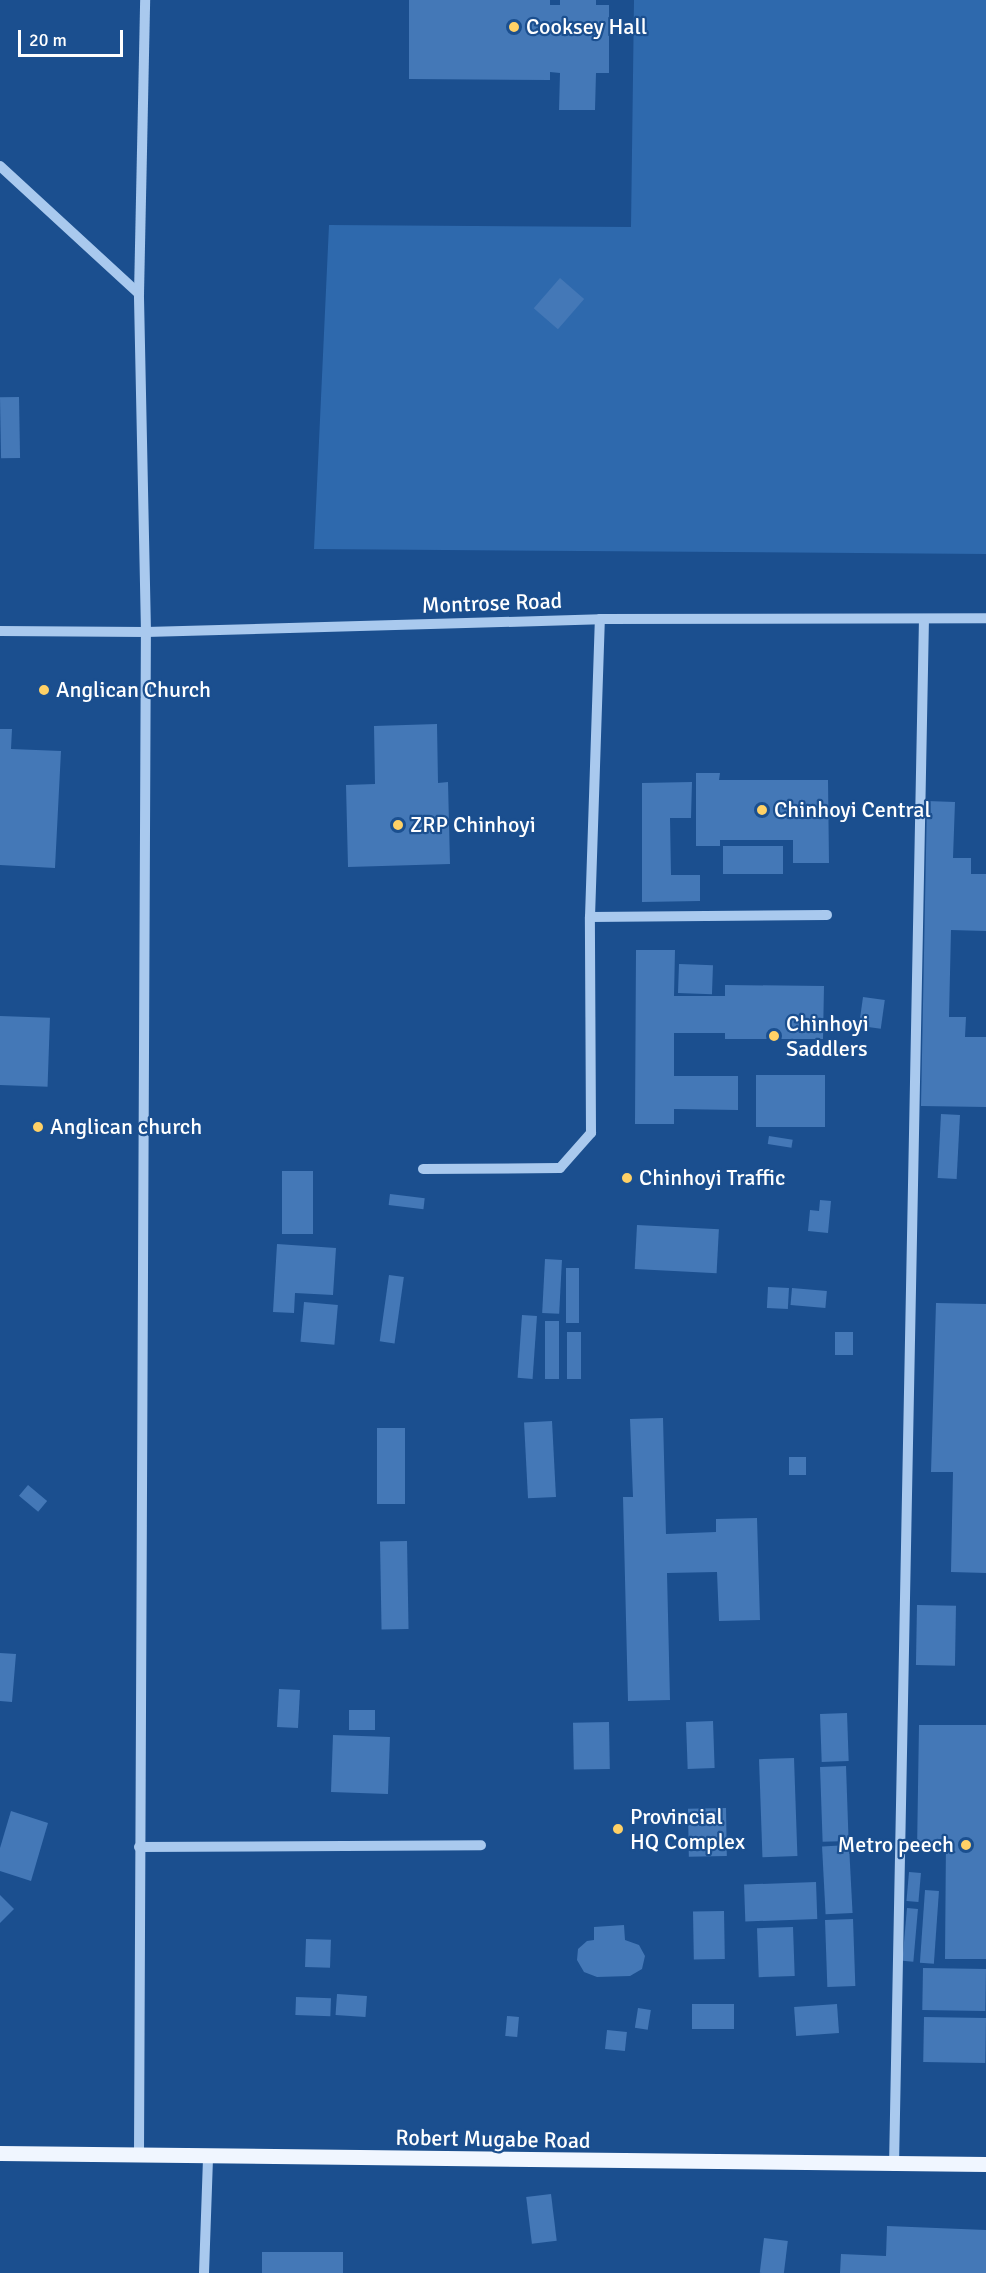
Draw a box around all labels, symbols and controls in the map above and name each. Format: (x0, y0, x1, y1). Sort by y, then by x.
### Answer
place label: Cooksey Hall (526, 14, 647, 40)
scale bar (21, 18, 126, 56)
marker: Cooksey Hall (507, 20, 521, 34)
text: 20 m (29, 29, 67, 51)
street label: Montrose Road (421, 587, 563, 619)
place label: Anglican Church (56, 677, 211, 703)
marker: Anglican Church (37, 683, 51, 697)
place label: Chinhoyi Central (774, 797, 931, 823)
marker: Chinhoyi Central (755, 803, 769, 817)
place label: ZRP Chinhoyi (410, 812, 536, 838)
marker: ZRP Chinhoyi (391, 818, 405, 832)
place label: Chinhoyi Saddlers (786, 1010, 869, 1062)
marker: Chinhoyi Saddlers (767, 1029, 781, 1043)
place label: Anglican church (50, 1114, 202, 1140)
marker: Anglican church (31, 1120, 45, 1134)
place label: Chinhoyi Traffic (639, 1165, 785, 1191)
marker: Chinhoyi Traffic (620, 1171, 634, 1185)
place label: Provincial HQ Complex (630, 1803, 745, 1855)
marker: Provincial HQ Complex (611, 1822, 625, 1836)
place label: Metro peech (838, 1832, 954, 1858)
marker: Metro peech (959, 1838, 973, 1852)
street label: Robert Mugabe Road (395, 2124, 591, 2154)

